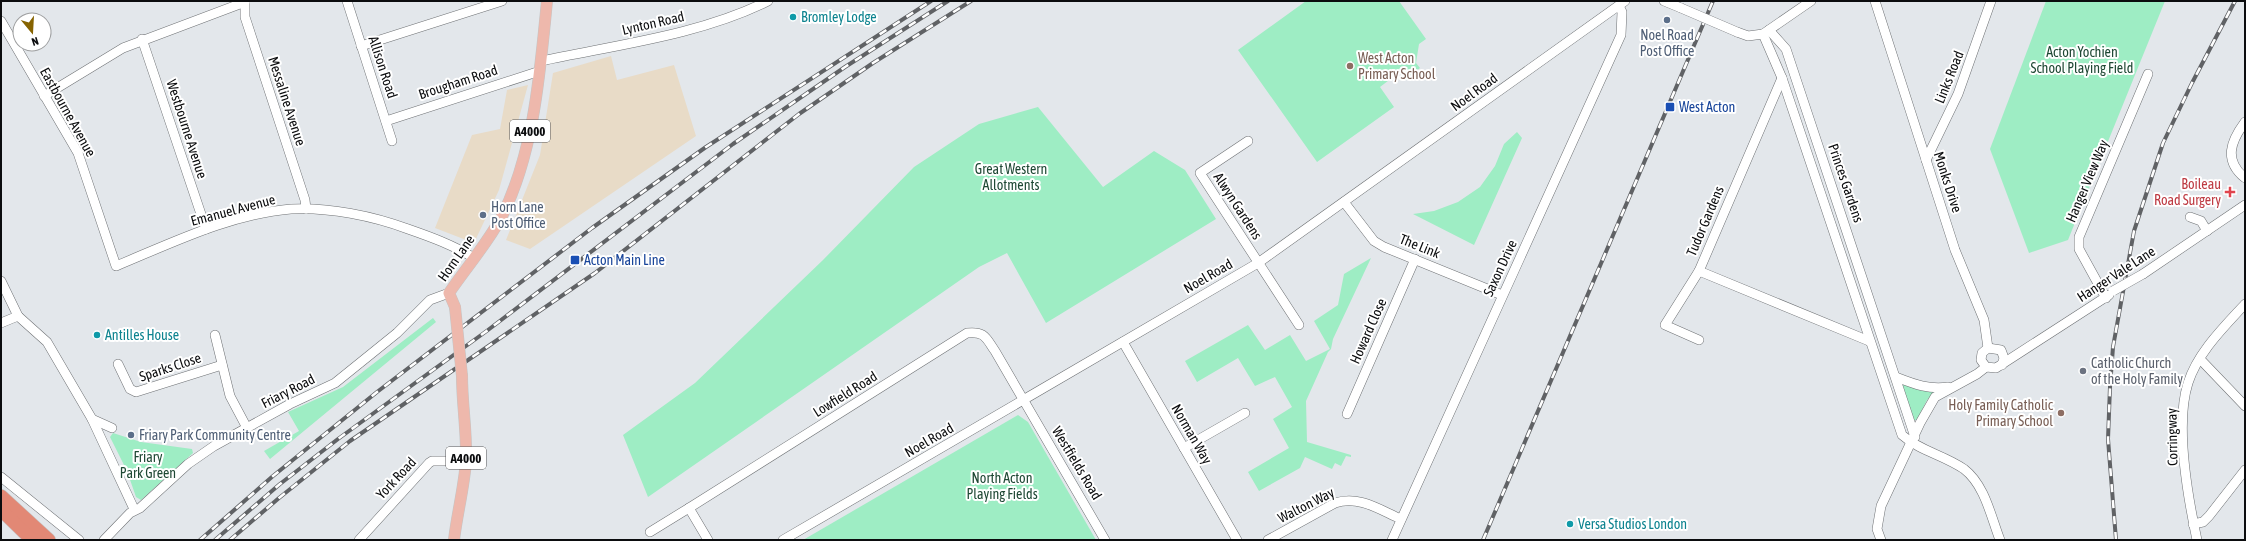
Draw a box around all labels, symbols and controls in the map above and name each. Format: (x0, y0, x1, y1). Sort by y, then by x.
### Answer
street label: Lynton Road (620, 8, 686, 38)
place label: Bromley Lodge (801, 9, 877, 25)
north arrow (12, 12, 52, 52)
marker: Bromley Lodge (788, 12, 798, 22)
marker: Noel Road Post Office (1662, 15, 1672, 25)
place label: Noel Road Post Office (1640, 27, 1694, 59)
street label: Allison Road (365, 34, 401, 100)
text: N (30, 35, 40, 48)
park label: Acton Yochien School Playing Field (2031, 44, 2133, 76)
street label: Links Road (1931, 48, 1967, 106)
place label: West Acton Primary School (1358, 50, 1436, 82)
street label: Messaline Avenue (265, 54, 309, 148)
marker: West Acton Primary School (1345, 61, 1355, 71)
street label: Brougham Road (416, 62, 500, 102)
street label: Eastbourne Avenue (37, 65, 99, 159)
street label: Noel Road (1448, 70, 1500, 114)
street label: Westbourne Avenue (163, 78, 211, 180)
place label: West Acton (1679, 99, 1735, 115)
marker: West Acton (1664, 101, 1676, 113)
road number: A4000 (510, 120, 550, 142)
street label: Hanger View Way (2062, 137, 2112, 225)
street label: Princes Gardens (1825, 142, 1867, 225)
street label: Monks Drive (1931, 150, 1965, 214)
park label: Great Western Allotments (975, 161, 1047, 193)
street label: Alwyn Gardens (1211, 170, 1265, 242)
place label: Boileau Road Surgery (2154, 176, 2221, 208)
street label: Tudor Gardens (1683, 184, 1727, 258)
marker: Boileau Road Surgery (2224, 186, 2236, 198)
street label: Emanuel Avenue (189, 191, 277, 229)
place label: Horn Lane Post Office (491, 199, 546, 231)
marker: Horn Lane Post Office (478, 210, 488, 220)
street label: The Link (1397, 231, 1443, 261)
street label: Horn Lane (434, 232, 478, 284)
street label: Saxon Drive (1480, 237, 1520, 299)
street label: Hanger Vale Lane (2074, 243, 2158, 305)
place label: Acton Main Line (584, 252, 665, 268)
marker: Acton Main Line (569, 254, 581, 266)
street label: Noel Road (1181, 256, 1235, 296)
street label: Howard Close (1347, 296, 1389, 366)
place label: Antilles House (105, 327, 179, 343)
marker: Antilles House (92, 330, 102, 340)
street label: Sparks Close (137, 350, 203, 384)
place label: Catholic Church of the Holy Family (2091, 355, 2183, 387)
marker: Catholic Church of the Holy Family (2078, 366, 2088, 376)
street label: Lowfield Road (810, 368, 880, 420)
street label: Friary Road (259, 371, 317, 411)
place label: Holy Family Catholic Primary School (1948, 397, 2054, 429)
street label: Norman Way (1169, 401, 1216, 467)
marker: Holy Family Catholic Primary School (2056, 408, 2066, 418)
street label: Corringway (2163, 408, 2181, 466)
street label: Noel Road (902, 420, 956, 460)
street label: Westfields Road (1049, 424, 1105, 502)
place label: Friary Park Community Centre (139, 427, 291, 443)
marker: Friary Park Community Centre (126, 430, 136, 440)
road number: A4000 (446, 447, 486, 469)
park label: Friary Park Green (120, 449, 176, 481)
street label: York Road (373, 454, 419, 502)
park label: North Acton Playing Fields (966, 470, 1038, 502)
street label: Walton Way (1275, 484, 1337, 526)
place label: Versa Studios London (1578, 516, 1687, 532)
marker: Versa Studios London (1565, 519, 1575, 529)

